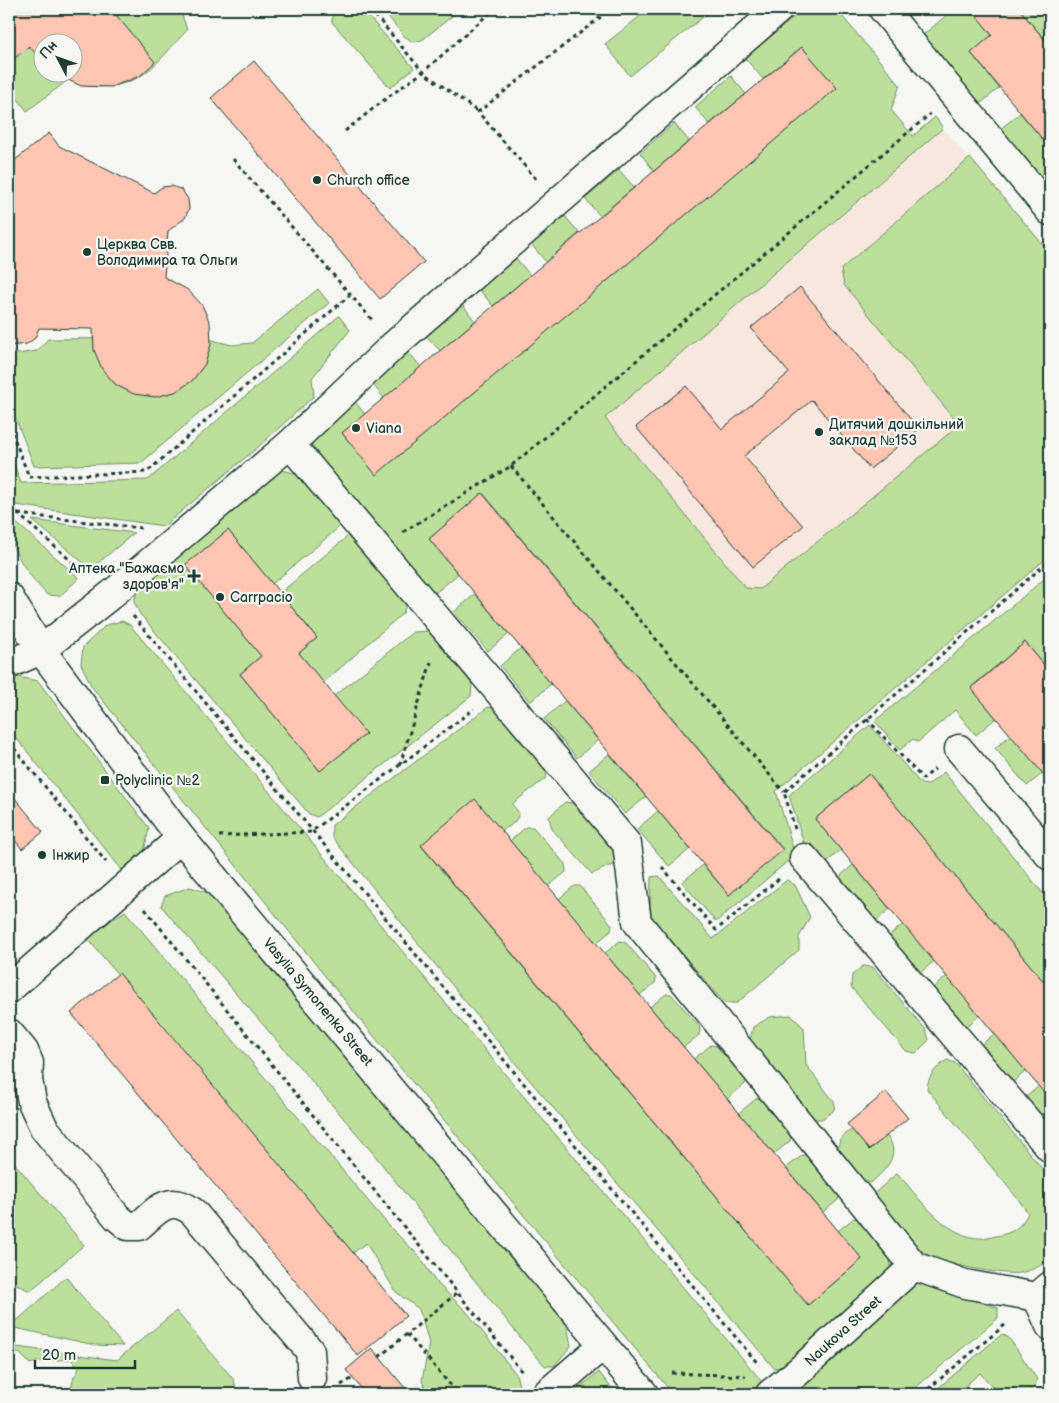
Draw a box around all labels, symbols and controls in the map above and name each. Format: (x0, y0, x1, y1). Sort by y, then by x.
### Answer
north arrow (32, 32, 82, 82)
text: Пн (36, 37, 61, 62)
place label: Church office (327, 172, 410, 189)
marker: Church office (311, 174, 323, 186)
place label: Церква Свв. Володимира та Ольги (97, 236, 238, 269)
marker: Церква Свв. Володимира та Ольги (81, 246, 93, 258)
place label: Дитячий дошкільний заклад №153 (829, 416, 964, 449)
place label: Viana (366, 420, 402, 437)
marker: Viana (350, 422, 362, 434)
marker: Дитячий дошкільний заклад №153 (813, 426, 825, 438)
place label: Аптека "Бажаємо здоров'я" (68, 560, 184, 593)
marker: Аптека "Бажаємо здоров'я" (188, 570, 200, 582)
place label: Carrpacio (230, 589, 293, 606)
marker: Carrpacio (214, 591, 226, 603)
place label: Polyclinic №2 (115, 772, 201, 789)
marker: Polyclinic №2 (99, 774, 111, 786)
place label: Інжир (52, 847, 89, 864)
marker: Інжир (36, 849, 48, 861)
street label: Vasylia Symonenka Street (260, 935, 377, 1070)
street label: Naukova Street (801, 1292, 885, 1370)
scale bar (35, 1338, 135, 1370)
text: 20 m (42, 1346, 76, 1365)

